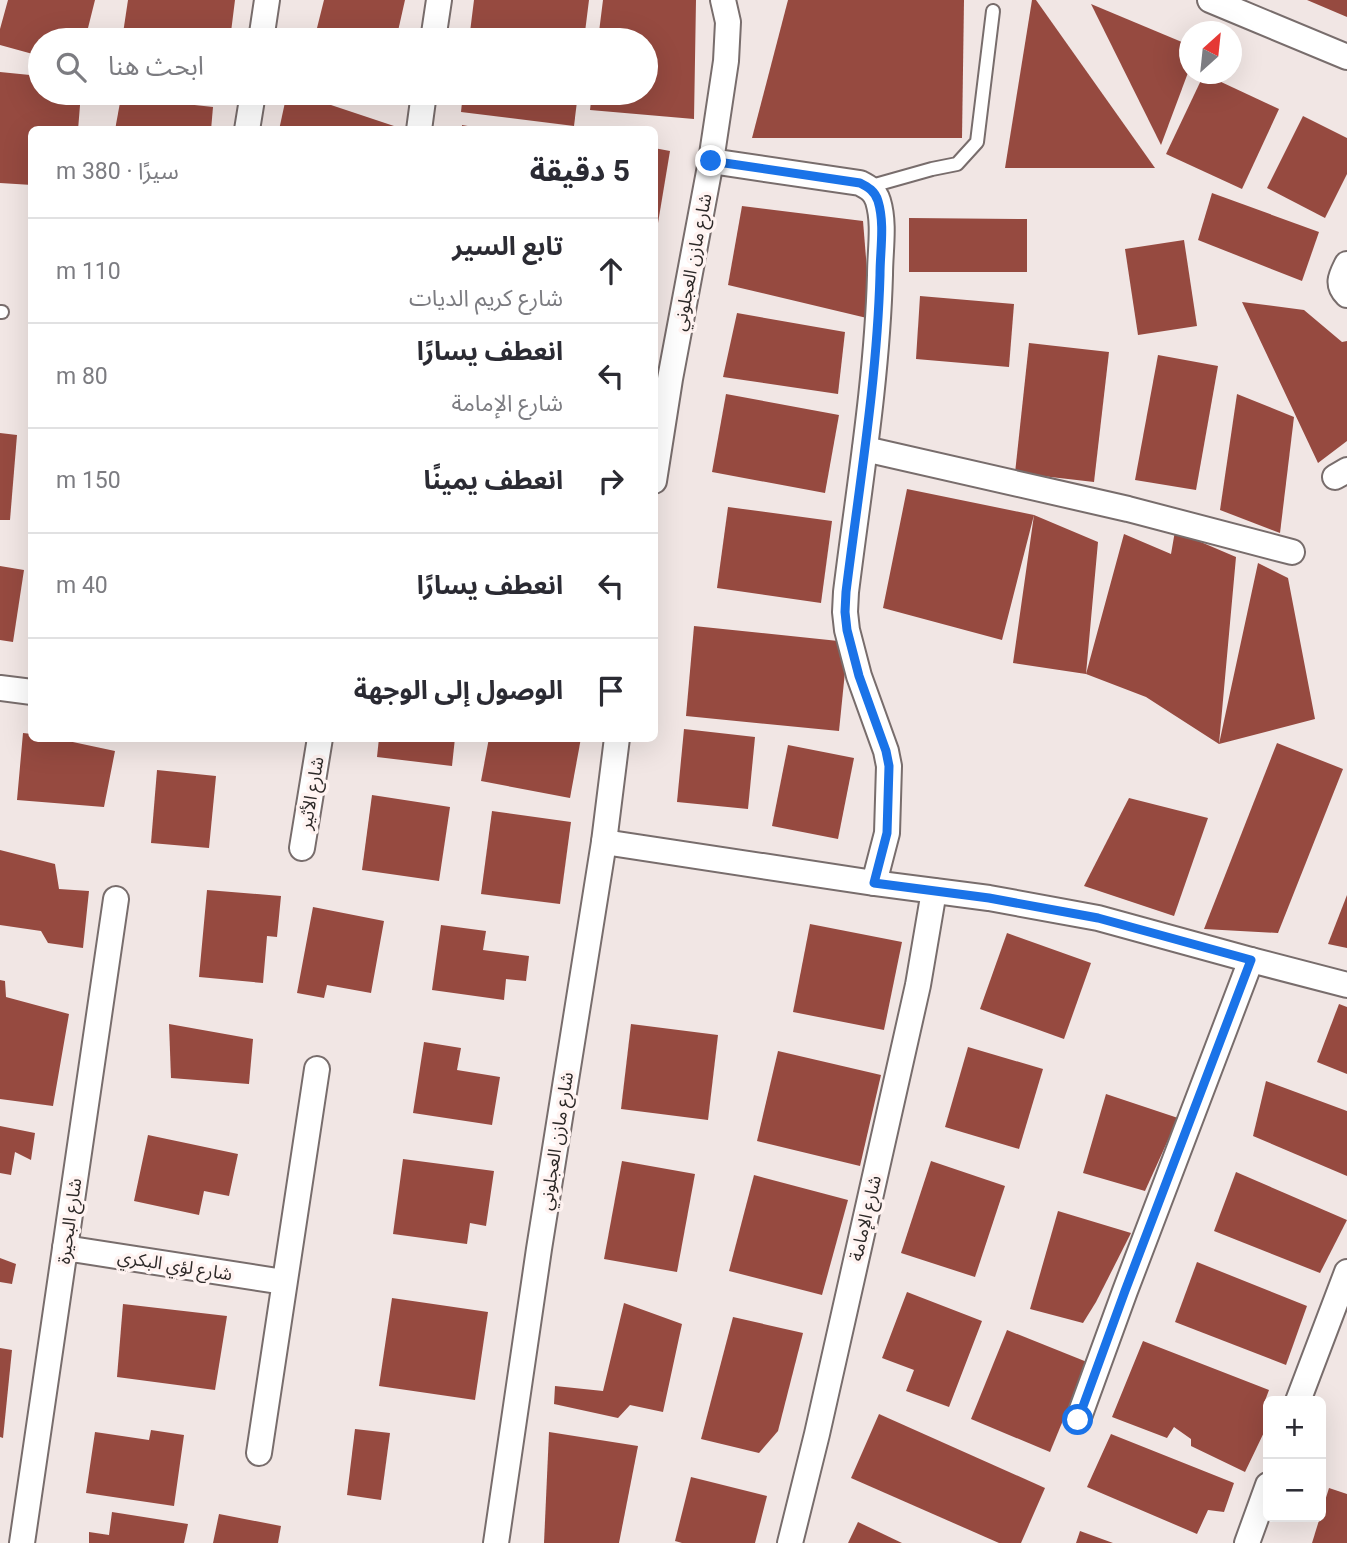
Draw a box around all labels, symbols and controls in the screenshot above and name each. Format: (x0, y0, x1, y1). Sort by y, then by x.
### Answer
north arrow (1179, 21, 1242, 84)
search box (28, 28, 658, 105)
icon: search (52, 48, 90, 86)
text: ابحث هنا (108, 51, 204, 81)
route end (695, 145, 726, 176)
text: 5 دقيقة (530, 153, 630, 188)
text: سيرًا · 380 m (56, 158, 179, 185)
street label: شارع مازن العجلوني (668, 192, 720, 333)
text: تابع السير (452, 231, 563, 261)
icon: ahead (592, 252, 630, 290)
text: 110 m (56, 258, 121, 285)
text: شارع كريم الديات (409, 285, 563, 312)
text: انعطف يسارًا (417, 336, 563, 366)
icon: left (592, 357, 630, 395)
text: 80 m (56, 363, 108, 390)
text: شارع الإمامة (452, 390, 563, 417)
icon: right (592, 462, 630, 500)
text: انعطف يمينًا (424, 465, 563, 495)
text: 150 m (56, 467, 121, 494)
icon: left (592, 567, 630, 605)
text: انعطف يسارًا (417, 570, 563, 600)
text: 40 m (56, 572, 108, 599)
icon: arrive (592, 672, 630, 710)
text: الوصول إلى الوجهة (354, 675, 563, 705)
street label: شارع الأثير (294, 755, 332, 833)
street label: شارع مازن العجلوني (535, 1070, 581, 1212)
street label: شارع الإمامة (845, 1173, 889, 1264)
street label: شارع البحيرة (53, 1177, 89, 1266)
street label: شارع لؤي البكري (115, 1246, 234, 1288)
map controls (1263, 1396, 1326, 1522)
button: + (1263, 1396, 1326, 1459)
route start (1062, 1404, 1093, 1435)
button: − (1263, 1459, 1326, 1522)

